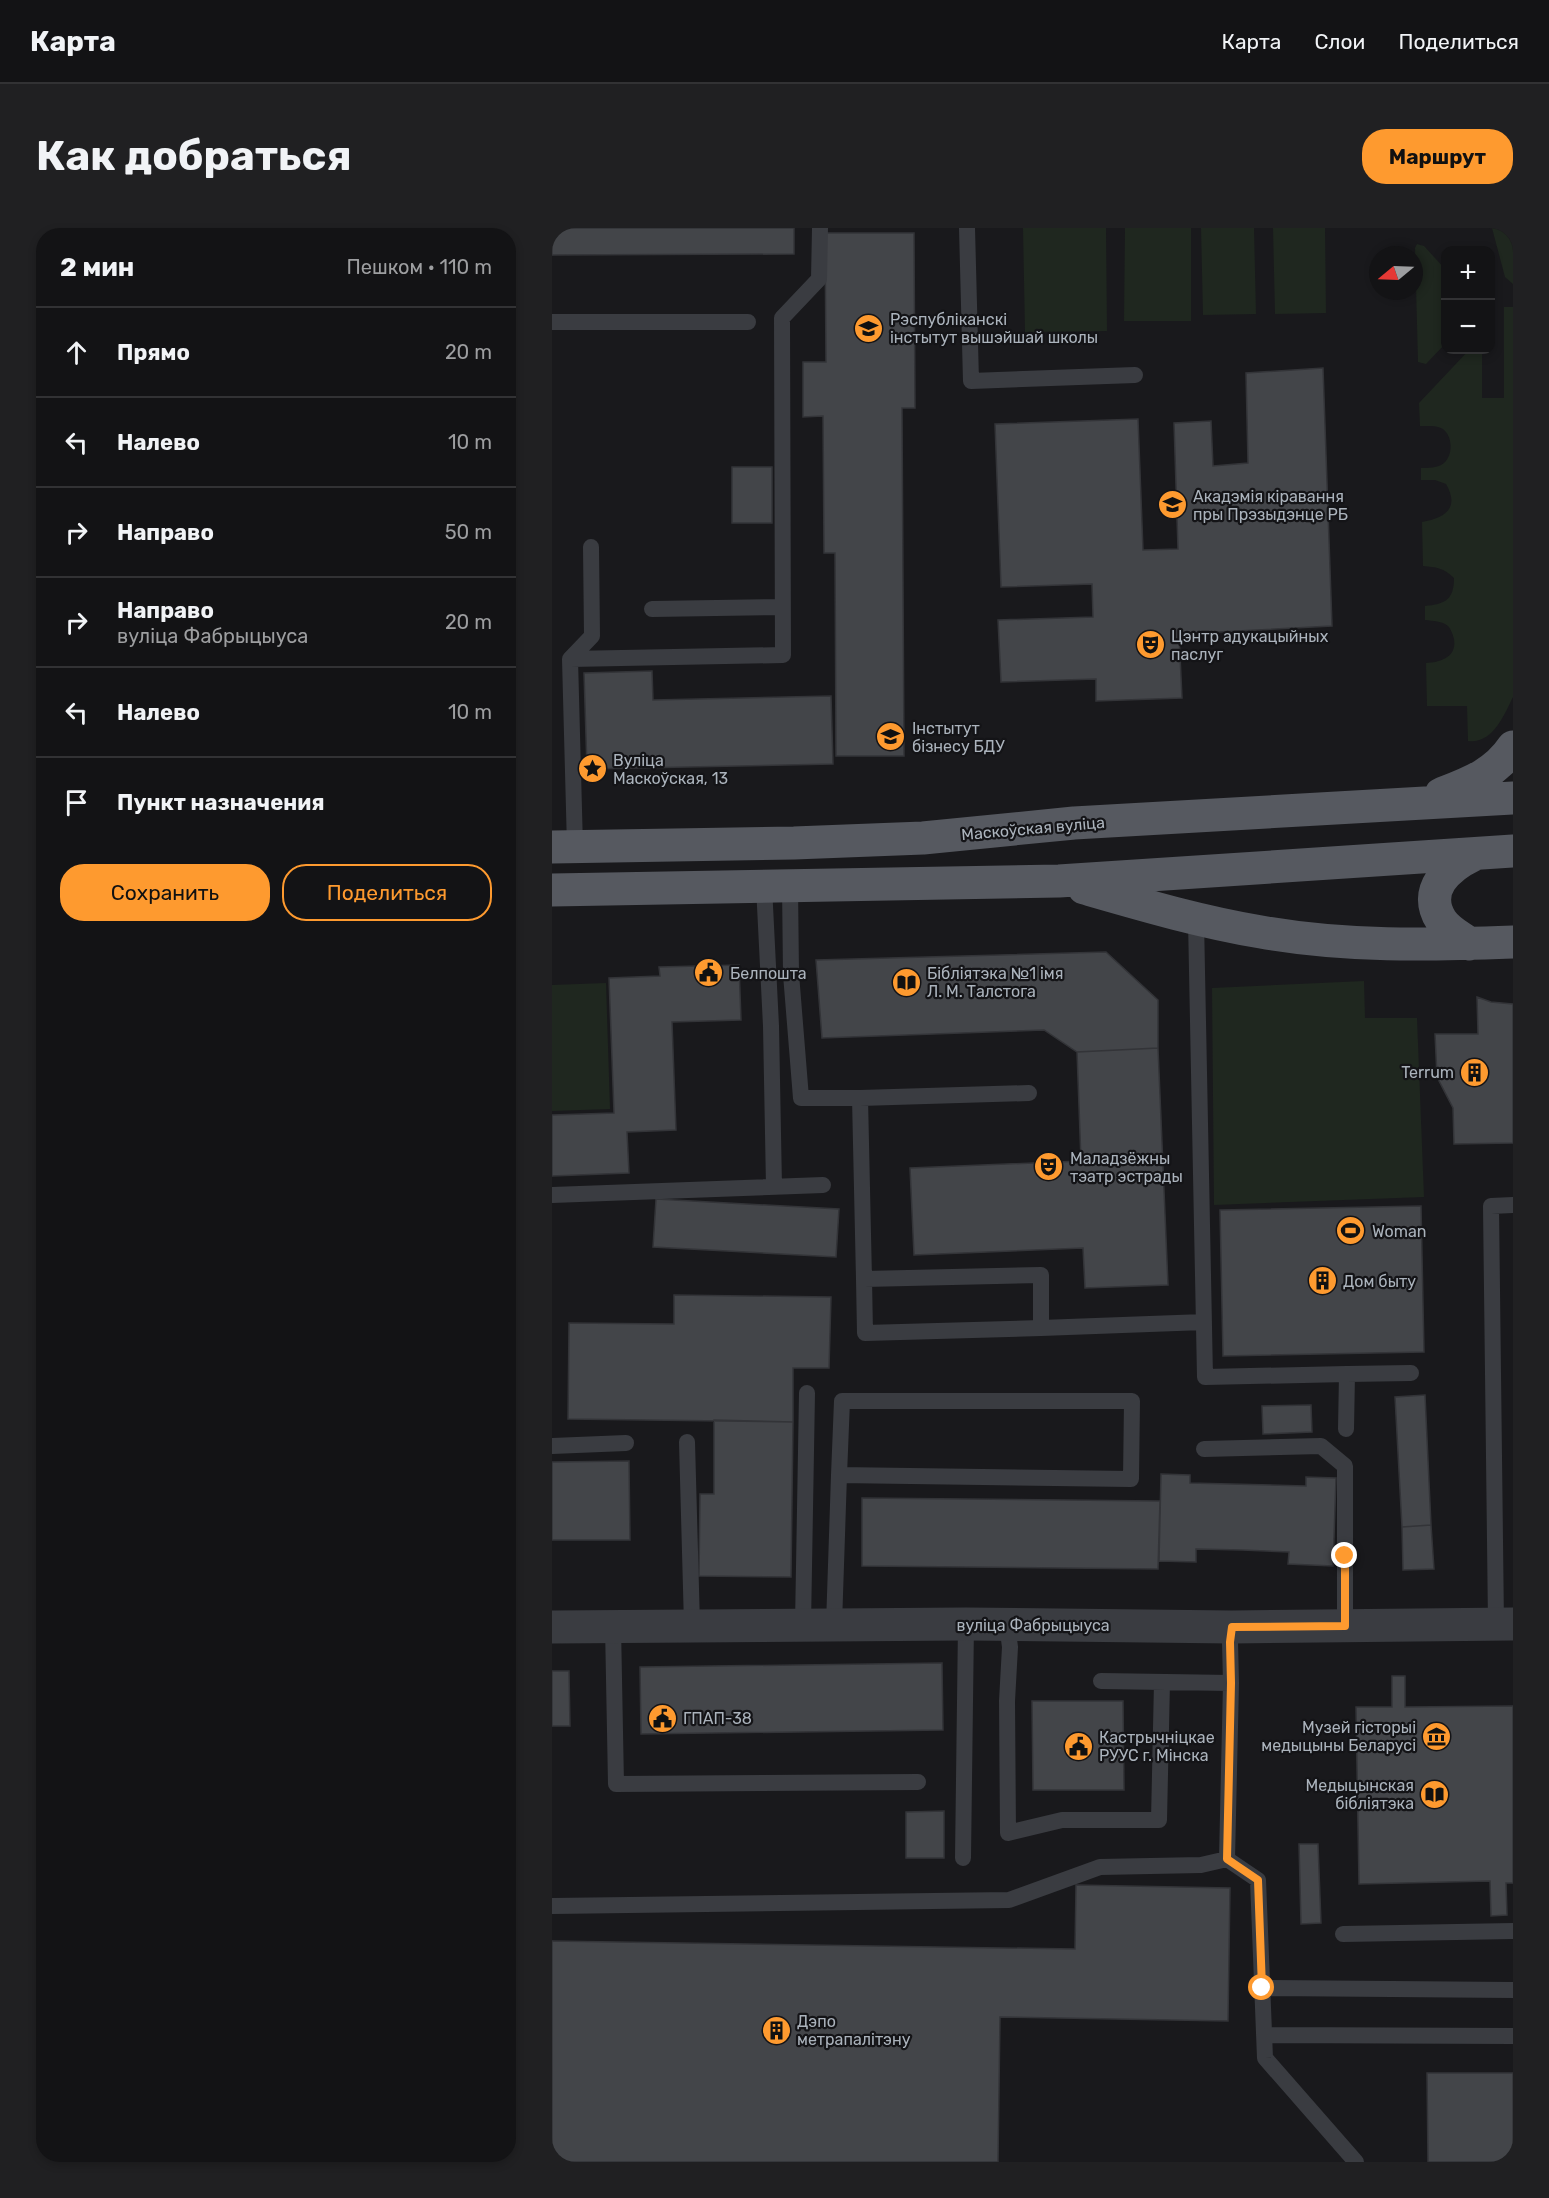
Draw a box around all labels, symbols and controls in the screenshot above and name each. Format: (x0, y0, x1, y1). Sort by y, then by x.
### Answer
text: Карта (30, 25, 116, 58)
text: Карта (1221, 29, 1281, 54)
text: Слои (1314, 29, 1365, 54)
text: Поделиться (1398, 29, 1519, 54)
button: Маршрут (1362, 129, 1513, 184)
text: Как добраться (36, 131, 352, 181)
north arrow (1369, 246, 1423, 300)
map controls (1441, 246, 1495, 354)
button: + (1441, 246, 1495, 300)
text: 2 мин (60, 252, 134, 283)
text: Пешком · 110 m (347, 255, 492, 279)
button: − (1441, 300, 1495, 354)
place label: Рэспубліканскі інстытут вышэйшай школы (890, 310, 1098, 347)
school or university icon: Рэспубліканскі інстытут вышэйшай школы (853, 312, 885, 344)
icon: ahead (60, 336, 93, 369)
text: Прямо (117, 339, 190, 366)
text: 20 m (445, 340, 492, 364)
icon: left (60, 426, 93, 459)
text: Налево (117, 429, 200, 456)
text: 10 m (448, 430, 492, 454)
place label: Акадэмія кіравання пры Прэзыдэнце РБ (1193, 487, 1348, 524)
school or university icon: Акадэмія кіравання пры Прэзыдэнце РБ (1156, 489, 1188, 521)
icon: right (60, 516, 93, 549)
text: Направо (117, 519, 214, 546)
text: 50 m (445, 520, 492, 544)
text: Направо (117, 597, 214, 624)
icon: right (60, 606, 93, 639)
text: 20 m (445, 610, 492, 634)
text: вуліца Фабрыцыуса (117, 624, 308, 648)
place label: Цэнтр адукацыйных паслуг (1171, 627, 1329, 664)
theatre icon: Цэнтр адукацыйных паслуг (1134, 629, 1166, 661)
icon: left (60, 696, 93, 729)
text: Налево (117, 699, 200, 726)
text: 10 m (448, 700, 492, 724)
place label: Інстытут бізнесу БДУ (912, 719, 1005, 756)
school or university icon: Інстытут бізнесу БДУ (875, 721, 907, 753)
place label: Вуліца Маскоўская, 13 (613, 751, 728, 788)
place icon: Вуліца Маскоўская, 13 (576, 753, 608, 785)
icon: arrive (60, 786, 93, 819)
text: Пункт назначения (117, 789, 325, 816)
street label: Маскоўская вуліца (961, 813, 1106, 844)
button: Сохранить (60, 864, 270, 921)
button: Поделиться (282, 864, 492, 921)
public building icon: Белпошта (693, 957, 725, 989)
place label: Белпошта (730, 964, 807, 983)
place label: Бібліятэка №1 імя Л. М. Талстога (927, 964, 1063, 1001)
library icon: Бібліятэка №1 імя Л. М. Талстога (890, 966, 922, 998)
building icon: Terrum (1459, 1056, 1491, 1088)
place label: Terrum (1401, 1063, 1454, 1082)
place label: Маладзёжны тэатр эстрады (1070, 1149, 1183, 1186)
theatre icon: Маладзёжны тэатр эстрады (1033, 1151, 1065, 1183)
sports icon: Woman (1335, 1215, 1367, 1247)
place label: Woman (1372, 1222, 1426, 1241)
building icon: Дом быту (1306, 1265, 1338, 1297)
place label: Дом быту (1343, 1272, 1416, 1291)
route end (1331, 1542, 1357, 1568)
street label: вуліца Фабрыцыуса (956, 1616, 1110, 1635)
public building icon: ГПАП-38 (646, 1702, 678, 1734)
place label: ГПАП-38 (683, 1709, 752, 1728)
place label: Музей гісторыі медыцыны Беларусі (1261, 1718, 1416, 1755)
museum icon: Музей гісторыі медыцыны Беларусі (1421, 1720, 1453, 1752)
place label: Кастрычніцкае РУУС г. Мінска (1099, 1728, 1215, 1765)
public building icon: Кастрычніцкае РУУС г. Мінска (1062, 1730, 1094, 1762)
place label: Медыцынская бібліятэка (1305, 1776, 1414, 1813)
library icon: Медыцынская бібліятэка (1419, 1778, 1451, 1810)
route start (1248, 1974, 1274, 2000)
place label: Дэпо метрапалітэну (797, 2012, 911, 2049)
building icon: Дэпо метрапалітэну (760, 2014, 792, 2046)

